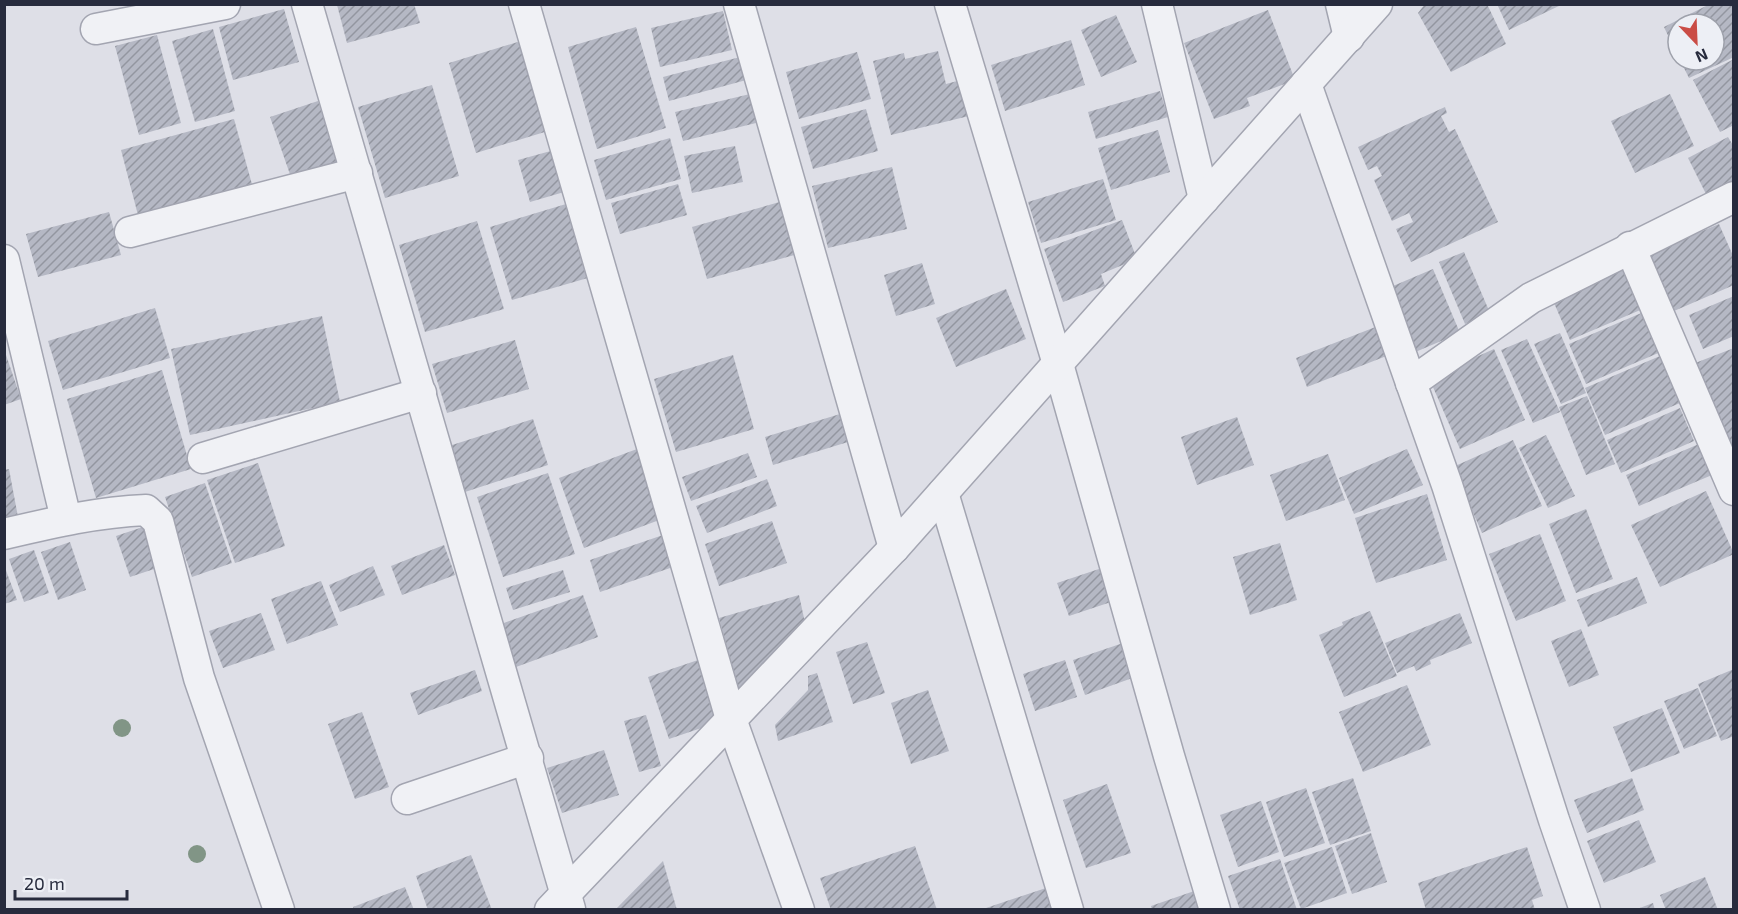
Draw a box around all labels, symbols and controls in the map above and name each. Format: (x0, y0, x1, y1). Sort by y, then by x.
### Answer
north arrow (1666, 12, 1726, 72)
text: N (1693, 45, 1711, 67)
scale bar (15, 863, 128, 901)
text: 20 m (24, 872, 65, 894)

